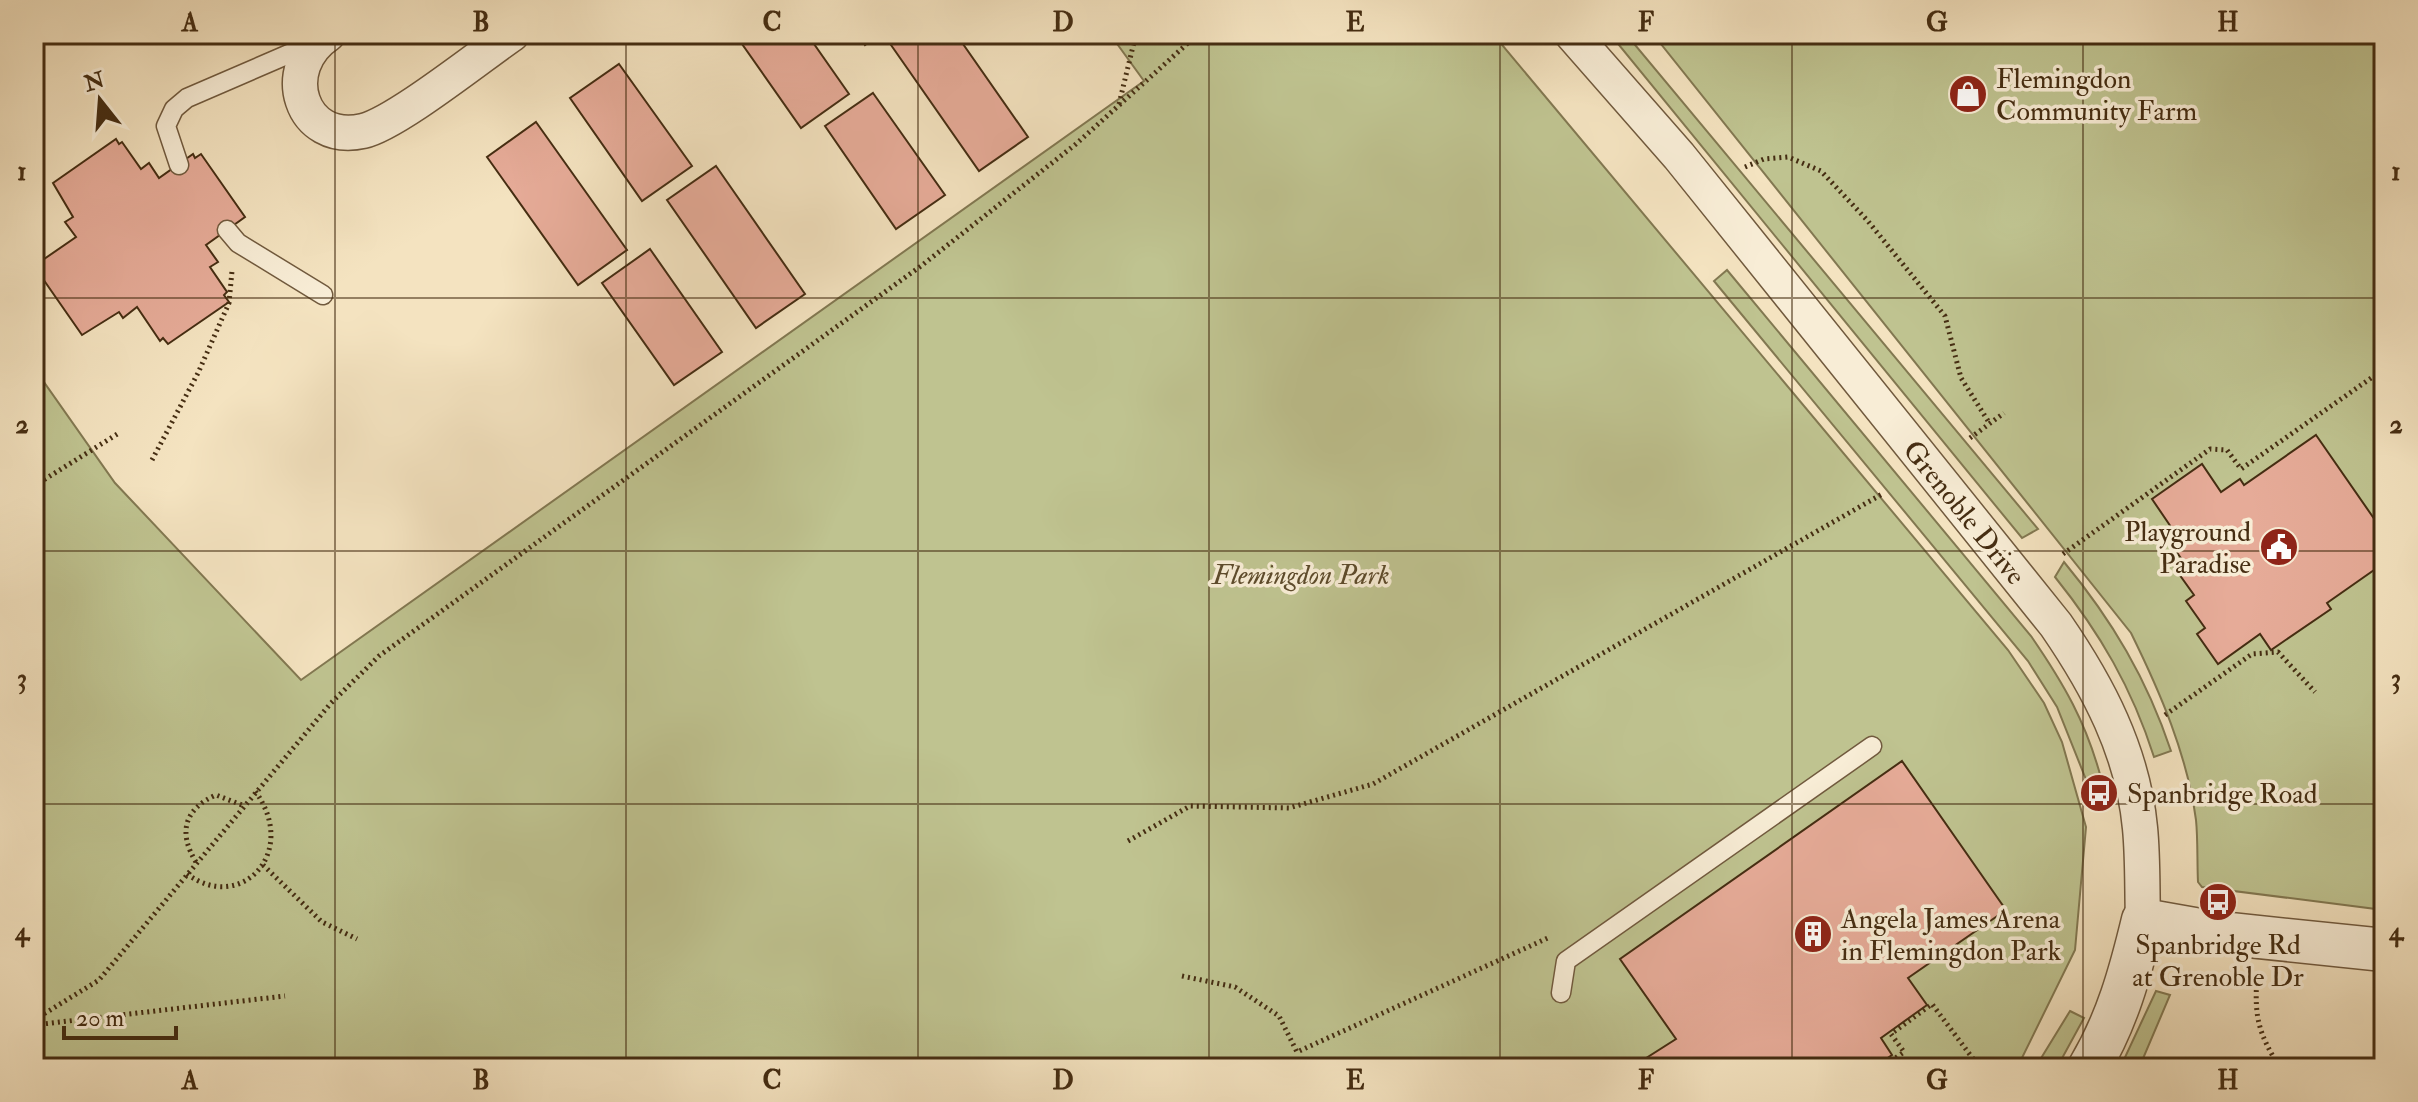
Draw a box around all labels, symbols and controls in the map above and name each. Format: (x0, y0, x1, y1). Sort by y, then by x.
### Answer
text: A (181, 7, 199, 39)
text: B (472, 7, 490, 39)
text: C (762, 7, 782, 39)
text: D (1052, 7, 1074, 39)
text: E (1346, 7, 1365, 39)
text: F (1638, 7, 1655, 39)
text: G (1926, 7, 1948, 39)
text: H (2217, 7, 2239, 39)
north arrow (60, 60, 140, 140)
place label: Flemingdon Community Farm (1996, 62, 2197, 129)
text: N (80, 65, 108, 98)
shop icon: Flemingdon Community Farm (1947, 73, 1989, 115)
text: 1 (17, 156, 27, 188)
text: 1 (2391, 156, 2401, 188)
text: 2 (15, 409, 29, 441)
text: 2 (2389, 409, 2403, 441)
street label: Grenoble Drive (1895, 434, 2033, 592)
place label: Playground Paradise (2124, 515, 2251, 582)
public building icon: Playground Paradise (2258, 526, 2300, 568)
park label: Flemingdon Park (1210, 558, 1390, 593)
text: 3 (17, 663, 27, 695)
text: 3 (2391, 663, 2401, 695)
bus stop icon: Spanbridge Road (2078, 772, 2120, 814)
place label: Spanbridge Road (2127, 777, 2318, 812)
bus stop icon: Spanbridge Rd at Grenoble Dr (2197, 881, 2239, 923)
place label: Angela James Arena in Flemingdon Park (1840, 902, 2062, 969)
building icon: Angela James Arena in Flemingdon Park (1792, 913, 1834, 955)
text: 4 (14, 916, 31, 948)
text: 4 (2388, 916, 2405, 948)
place label: Spanbridge Rd at Grenoble Dr (2132, 928, 2304, 995)
scale bar (64, 990, 176, 1040)
text: 20 m (76, 1003, 125, 1034)
text: A (181, 1065, 199, 1097)
text: B (472, 1065, 490, 1097)
text: C (762, 1065, 782, 1097)
text: D (1052, 1065, 1074, 1097)
text: E (1346, 1065, 1365, 1097)
text: F (1638, 1065, 1655, 1097)
text: G (1926, 1065, 1948, 1097)
text: H (2217, 1065, 2239, 1097)

